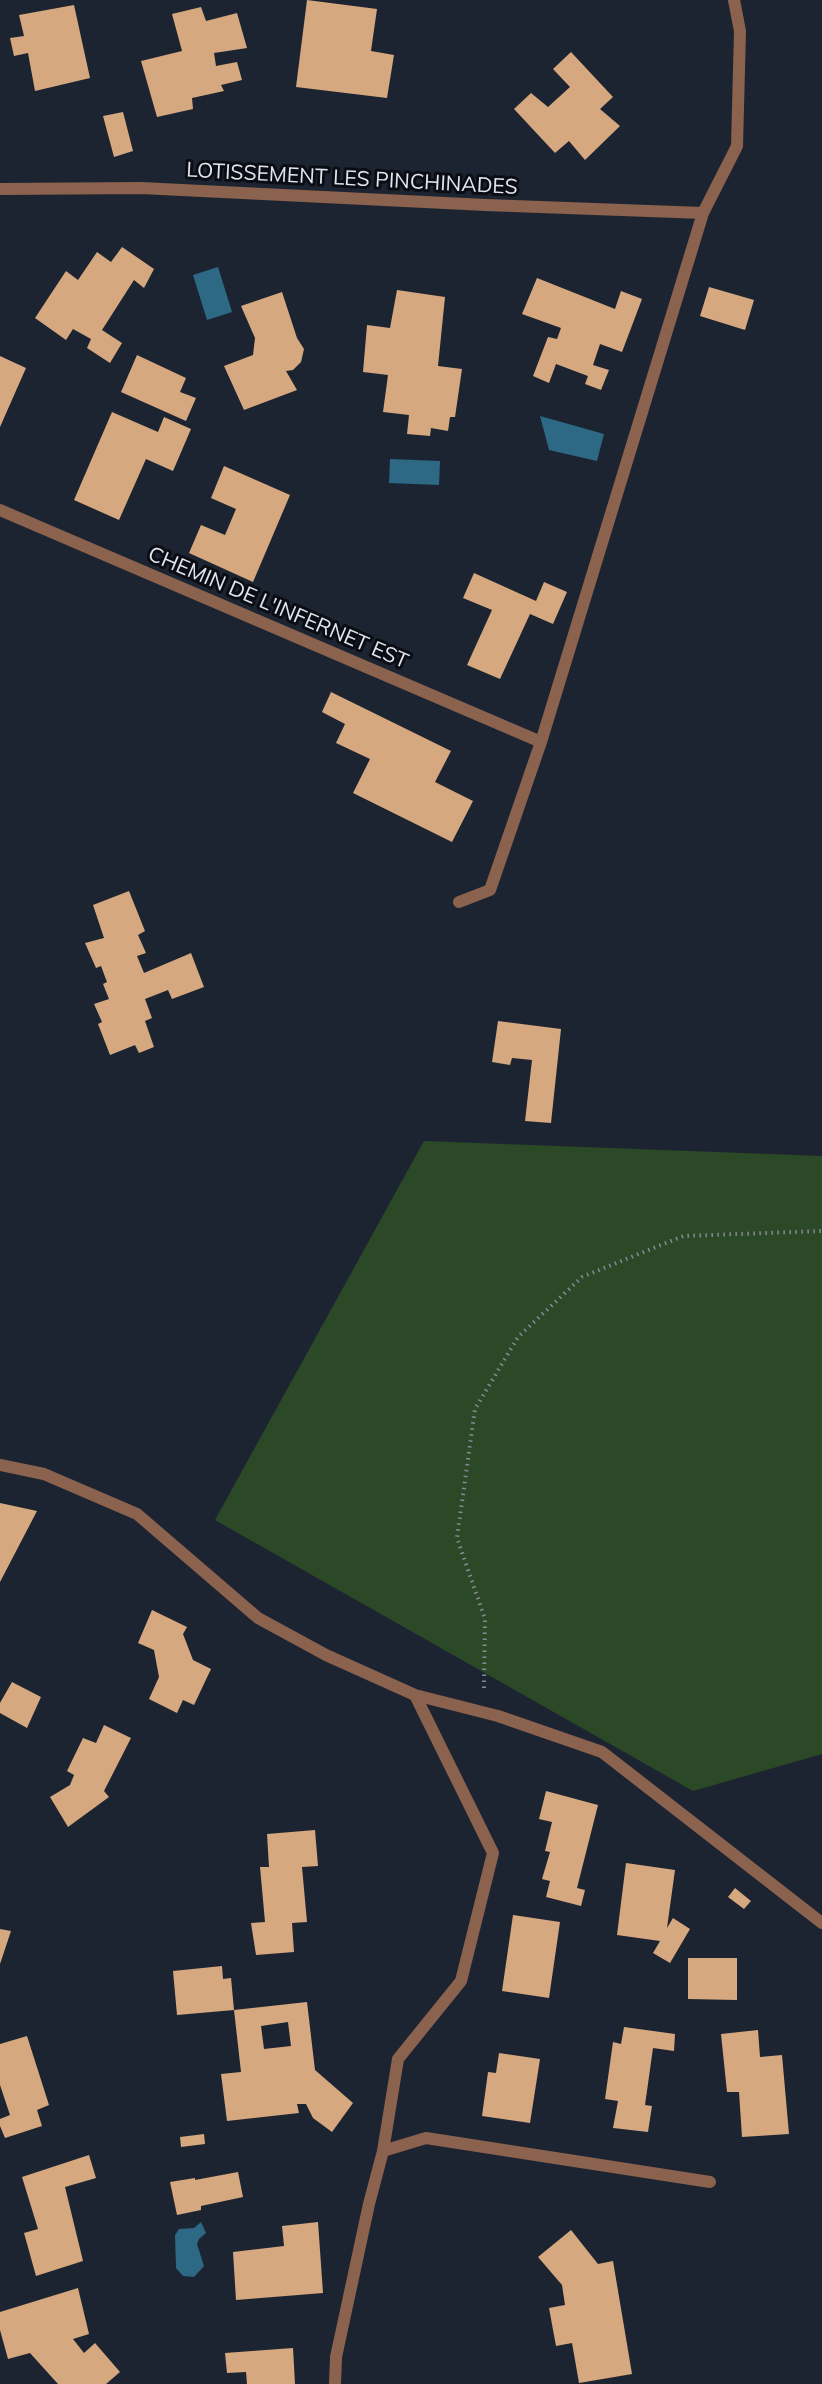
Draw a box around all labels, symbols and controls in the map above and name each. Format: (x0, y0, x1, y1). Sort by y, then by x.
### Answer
street label: LOTISSEMENT LES PINCHINADES (186, 158, 518, 200)
street label: CHEMIN DE L'INFERNET EST (144, 542, 412, 674)

